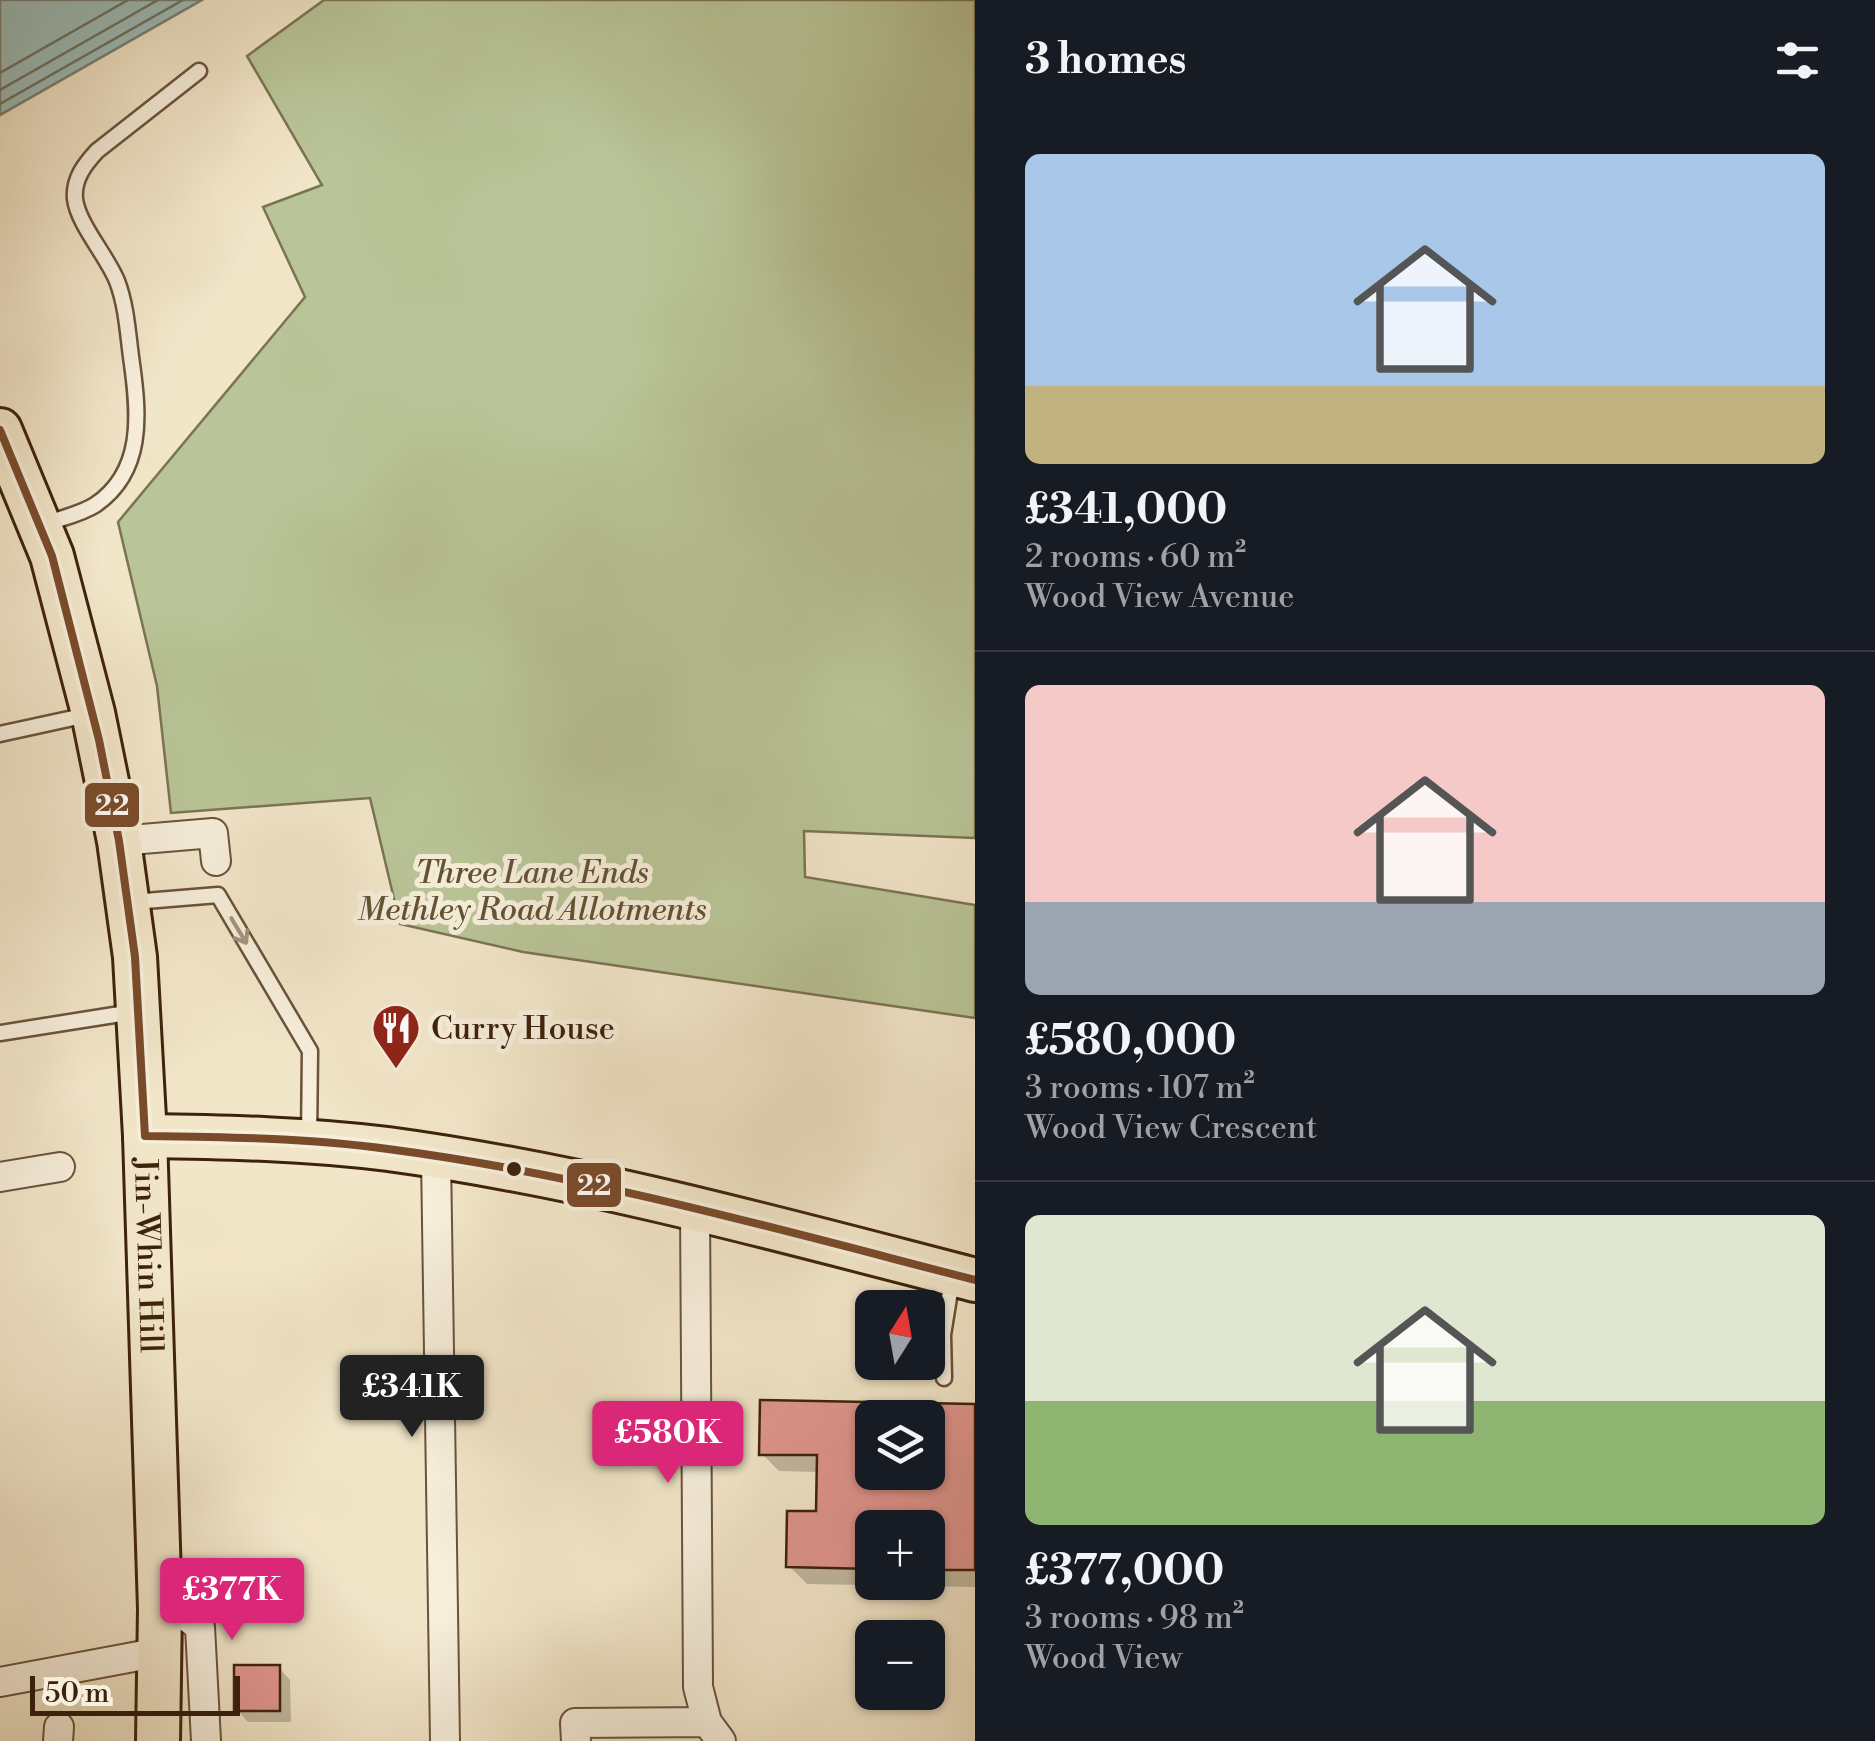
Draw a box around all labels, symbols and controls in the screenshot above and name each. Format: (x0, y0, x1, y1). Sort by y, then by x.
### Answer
icon: filters (1770, 33, 1825, 88)
text: 3 homes (1025, 34, 1187, 87)
icon: home (1335, 219, 1515, 399)
text: £341,000 (1025, 484, 1227, 537)
text: 2 rooms · 60 m² (1025, 537, 1246, 577)
text: Wood View Avenue (1025, 577, 1294, 617)
icon: home (1335, 750, 1515, 930)
line badge: 22 (83, 781, 141, 829)
text: 22 (94, 789, 130, 824)
park label: Three Lane Ends Methley Road Allotments (357, 853, 707, 930)
one-way arrow (229, 916, 249, 945)
restaurant icon: Curry House (370, 1002, 422, 1070)
place label: Curry House (431, 1009, 615, 1049)
text: £580,000 (1025, 1015, 1236, 1068)
text: 3 rooms · 107 m² (1025, 1068, 1255, 1108)
text: Wood View Crescent (1025, 1108, 1317, 1148)
street label: Jin-Whin Hill (125, 1156, 171, 1354)
unlabelled marker (504, 1159, 524, 1179)
line badge: 22 (565, 1161, 623, 1209)
text: 22 (576, 1169, 612, 1204)
icon: home (1335, 1280, 1515, 1460)
north arrow (855, 1290, 945, 1380)
map controls (855, 1290, 945, 1710)
pin: £341K (342, 1355, 482, 1440)
text: £341K (362, 1367, 462, 1407)
button: layers (855, 1400, 945, 1490)
pin: £580K (598, 1401, 738, 1486)
text: £580K (614, 1413, 722, 1453)
button: + (855, 1510, 945, 1600)
text: £377,000 (1025, 1545, 1224, 1598)
pin: £377K (162, 1558, 302, 1643)
text: £377K (182, 1570, 282, 1610)
text: 3 rooms · 98 m² (1025, 1598, 1244, 1638)
button: − (855, 1620, 945, 1710)
text: Wood View (1025, 1638, 1182, 1678)
scale bar (30, 1671, 240, 1716)
text: 50 m (45, 1676, 109, 1711)

